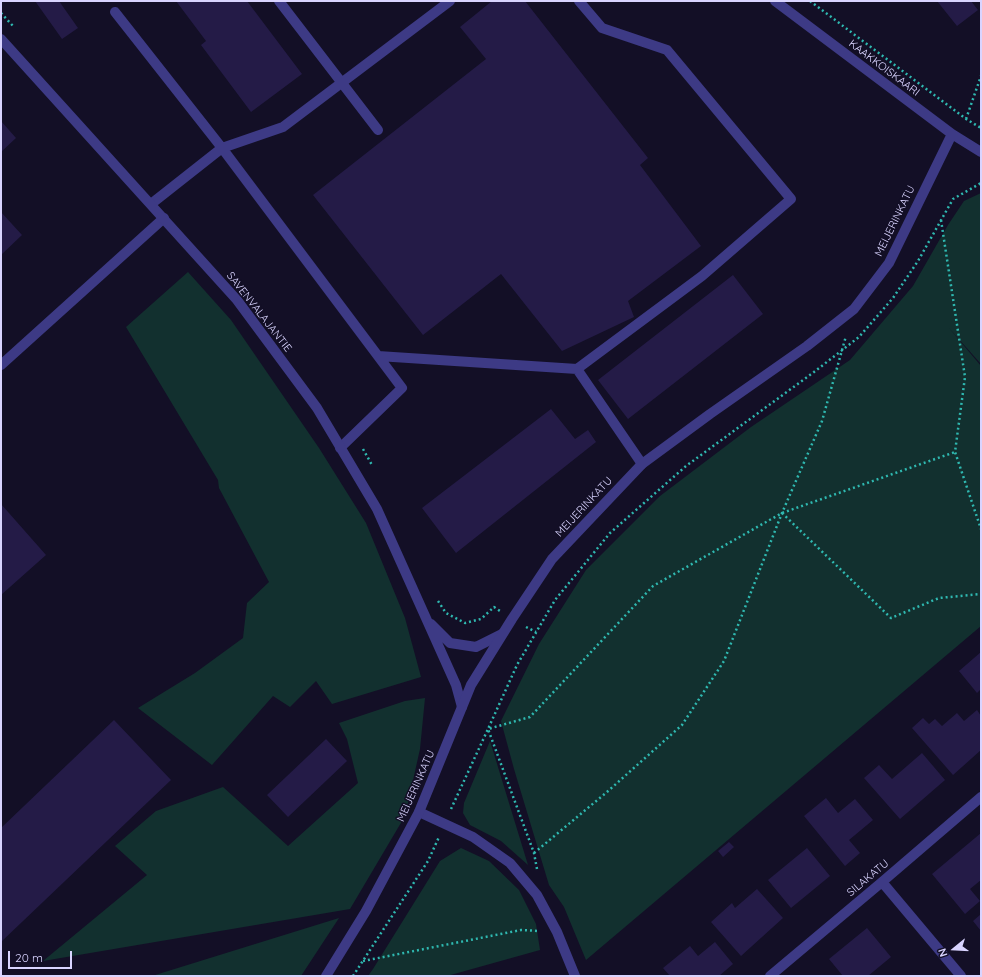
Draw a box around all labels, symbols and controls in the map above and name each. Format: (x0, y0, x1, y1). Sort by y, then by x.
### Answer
street label: KAAKKOISKAARI (846, 37, 922, 99)
street label: MEIJERINKATU (872, 183, 918, 259)
street label: SAVENVALAJANTIE (224, 269, 294, 355)
street label: MEIJERINKATU (553, 474, 615, 540)
street label: MEIJERINKATU (394, 748, 438, 824)
street label: SILAKATU (844, 857, 892, 899)
north arrow (934, 929, 974, 969)
scale bar (10, 943, 74, 969)
text: N (935, 947, 950, 959)
text: 20 m (15, 950, 43, 965)

